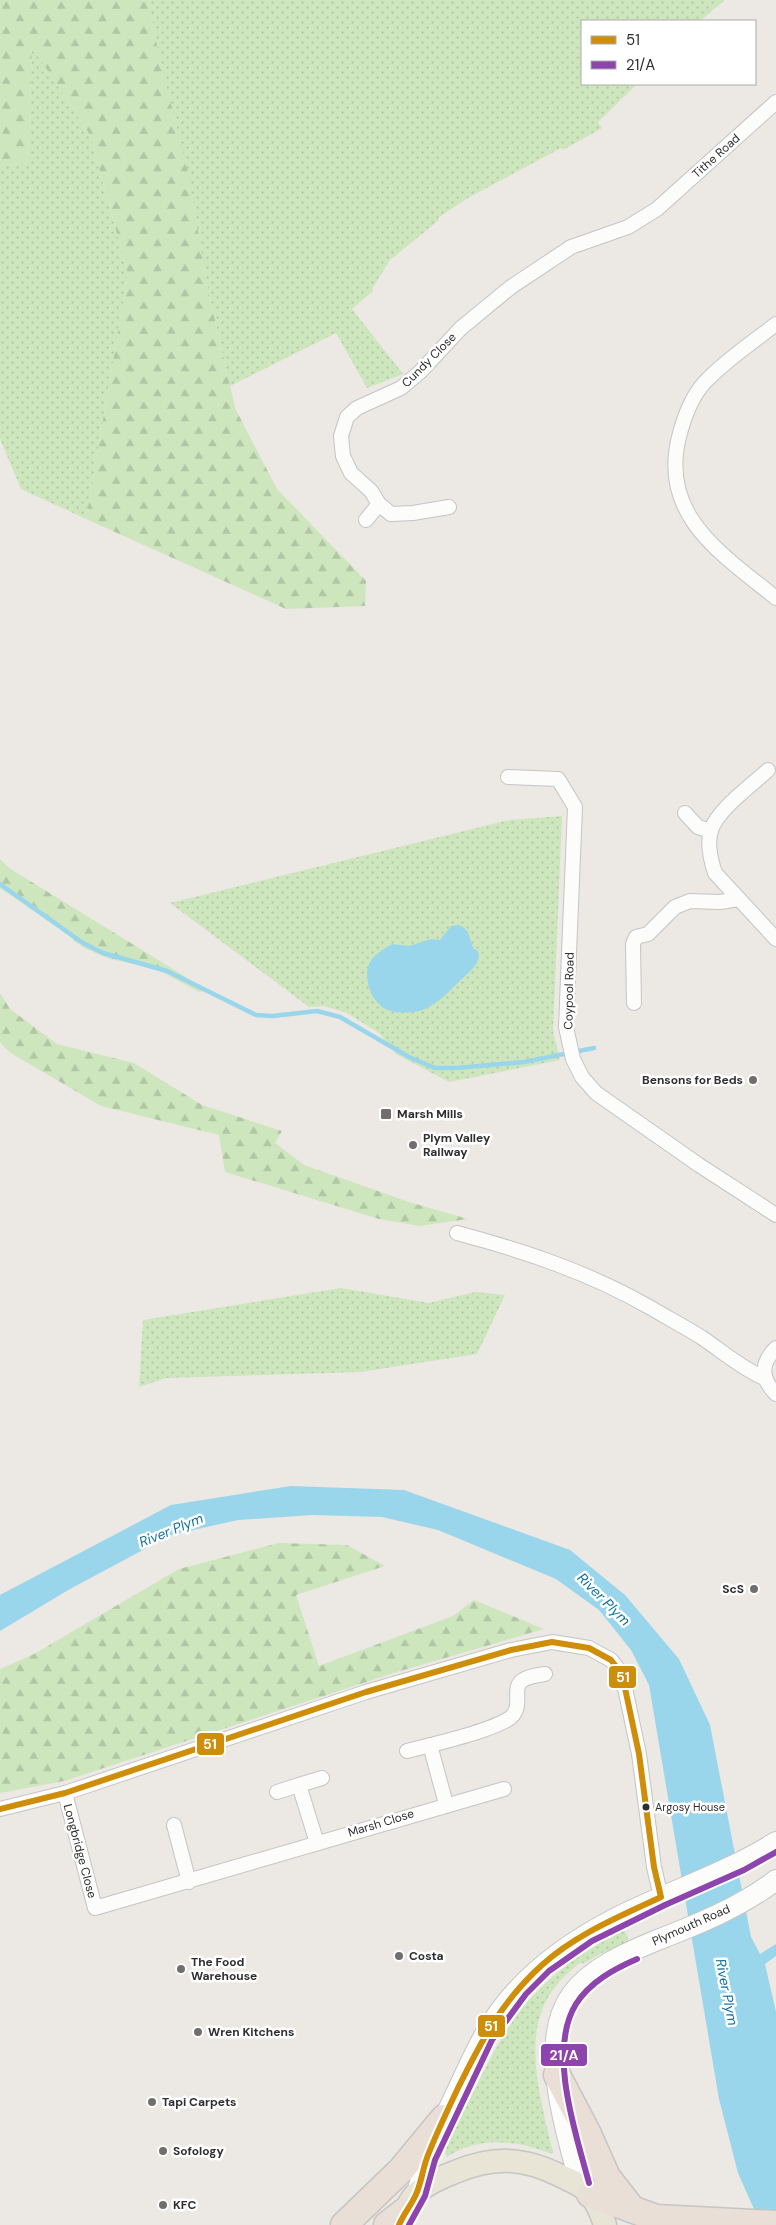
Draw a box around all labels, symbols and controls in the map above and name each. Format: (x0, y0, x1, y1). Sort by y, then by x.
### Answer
legend (581, 20, 756, 85)
text: 51 (626, 30, 640, 50)
text: 21/A (626, 55, 655, 75)
street label: Tithe Road (689, 130, 743, 182)
street label: Cundy Close (398, 329, 460, 391)
street label: Coypool Road (560, 952, 578, 1030)
place label: Bensons for Beds (642, 1072, 743, 1088)
marker: Bensons for Beds (747, 1074, 759, 1086)
place label: Marsh Mills (397, 1106, 463, 1122)
marker: Marsh Mills (379, 1107, 393, 1121)
place label: Plym Valley Railway (423, 1130, 491, 1160)
marker: Plym Valley Railway (407, 1139, 419, 1151)
water label: River Plym (136, 1509, 206, 1551)
water label: River Plym (574, 1569, 634, 1629)
place label: ScS (722, 1581, 744, 1597)
marker: ScS (748, 1583, 760, 1595)
line badge: 51 (608, 1665, 637, 1689)
text: 51 (616, 1668, 630, 1686)
line badge: 51 (196, 1732, 225, 1756)
text: 51 (203, 1735, 217, 1753)
place label: Argosy House (655, 1800, 725, 1814)
street label: Longbridge Close (60, 1802, 100, 1900)
marker: Argosy House (641, 1802, 651, 1812)
street label: Marsh Close (346, 1805, 416, 1841)
street label: Plymouth Road (649, 1901, 733, 1949)
place label: Costa (409, 1948, 444, 1964)
marker: Costa (393, 1950, 405, 1962)
place label: The Food Warehouse (191, 1954, 257, 1984)
water label: River Plym (712, 1957, 742, 2027)
marker: The Food Warehouse (175, 1963, 187, 1975)
line badge: 51 (477, 2014, 506, 2038)
text: 51 (484, 2017, 498, 2035)
place label: Wren Kitchens (208, 2024, 294, 2040)
marker: Wren Kitchens (192, 2026, 204, 2038)
line badge: 21/A (540, 2043, 588, 2067)
text: 21/A (549, 2046, 579, 2064)
place label: Tapi Carpets (162, 2094, 237, 2110)
marker: Tapi Carpets (146, 2096, 158, 2108)
place label: Sofology (173, 2143, 224, 2159)
marker: Sofology (157, 2145, 169, 2157)
place label: KFC (173, 2197, 197, 2213)
marker: KFC (157, 2199, 169, 2211)

